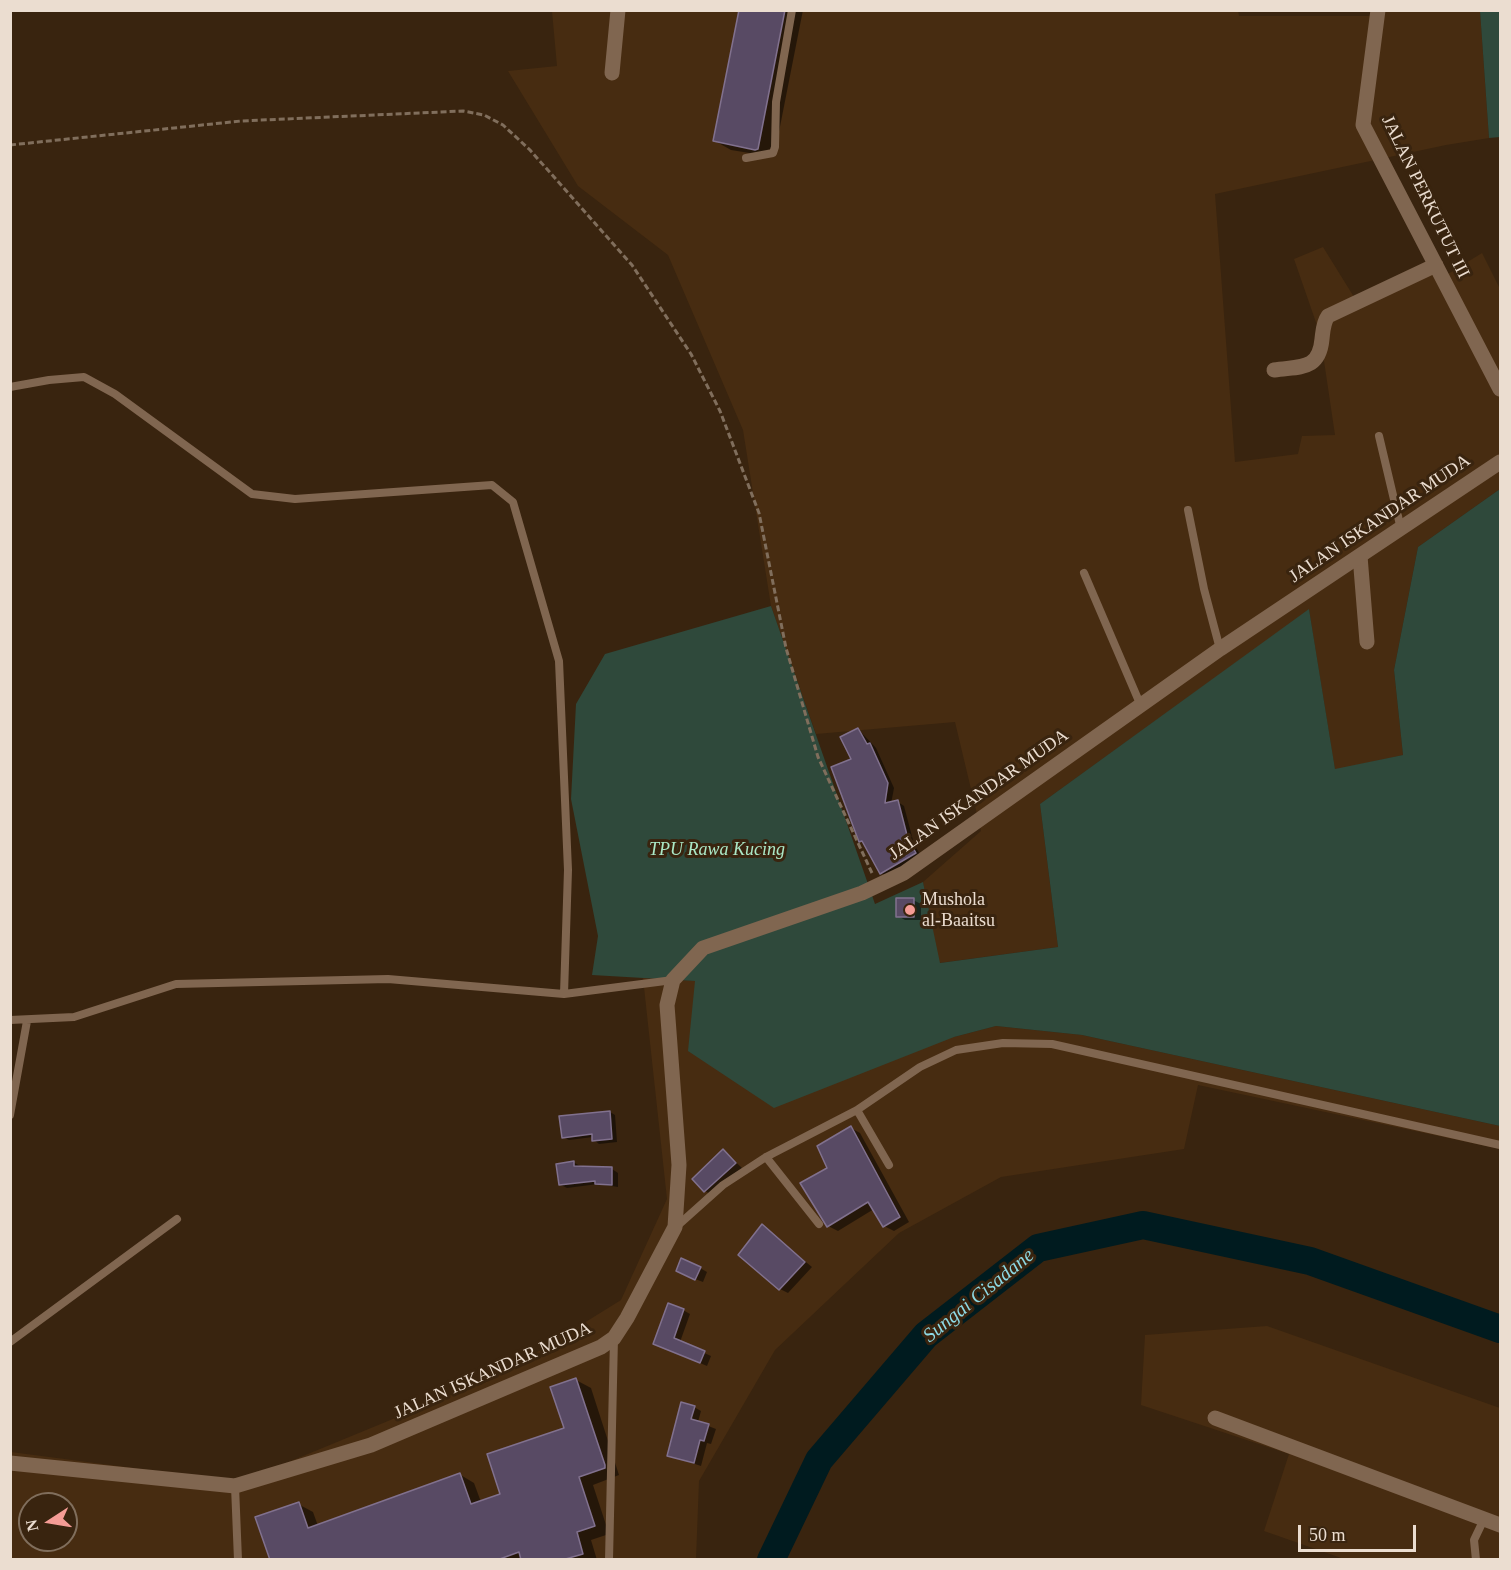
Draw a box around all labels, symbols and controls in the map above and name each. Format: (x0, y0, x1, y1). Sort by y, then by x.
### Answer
street label: JALAN PERKUTUT III (1376, 112, 1474, 282)
street label: JALAN ISKANDAR MUDA (1285, 450, 1475, 588)
street label: JALAN ISKANDAR MUDA (885, 725, 1073, 865)
park label: TPU Rawa Kucing (649, 839, 785, 861)
place label: Mushola al-Baaitsu (922, 889, 995, 932)
marker: Mushola al-Baaitsu (903, 903, 917, 917)
water label: Sungai Cisadane (919, 1244, 1039, 1348)
street label: JALAN ISKANDAR MUDA (391, 1318, 595, 1424)
north arrow (18, 1492, 78, 1552)
scale bar (1301, 1513, 1420, 1551)
text: N (22, 1518, 41, 1533)
text: 50 m (1309, 1525, 1346, 1545)

